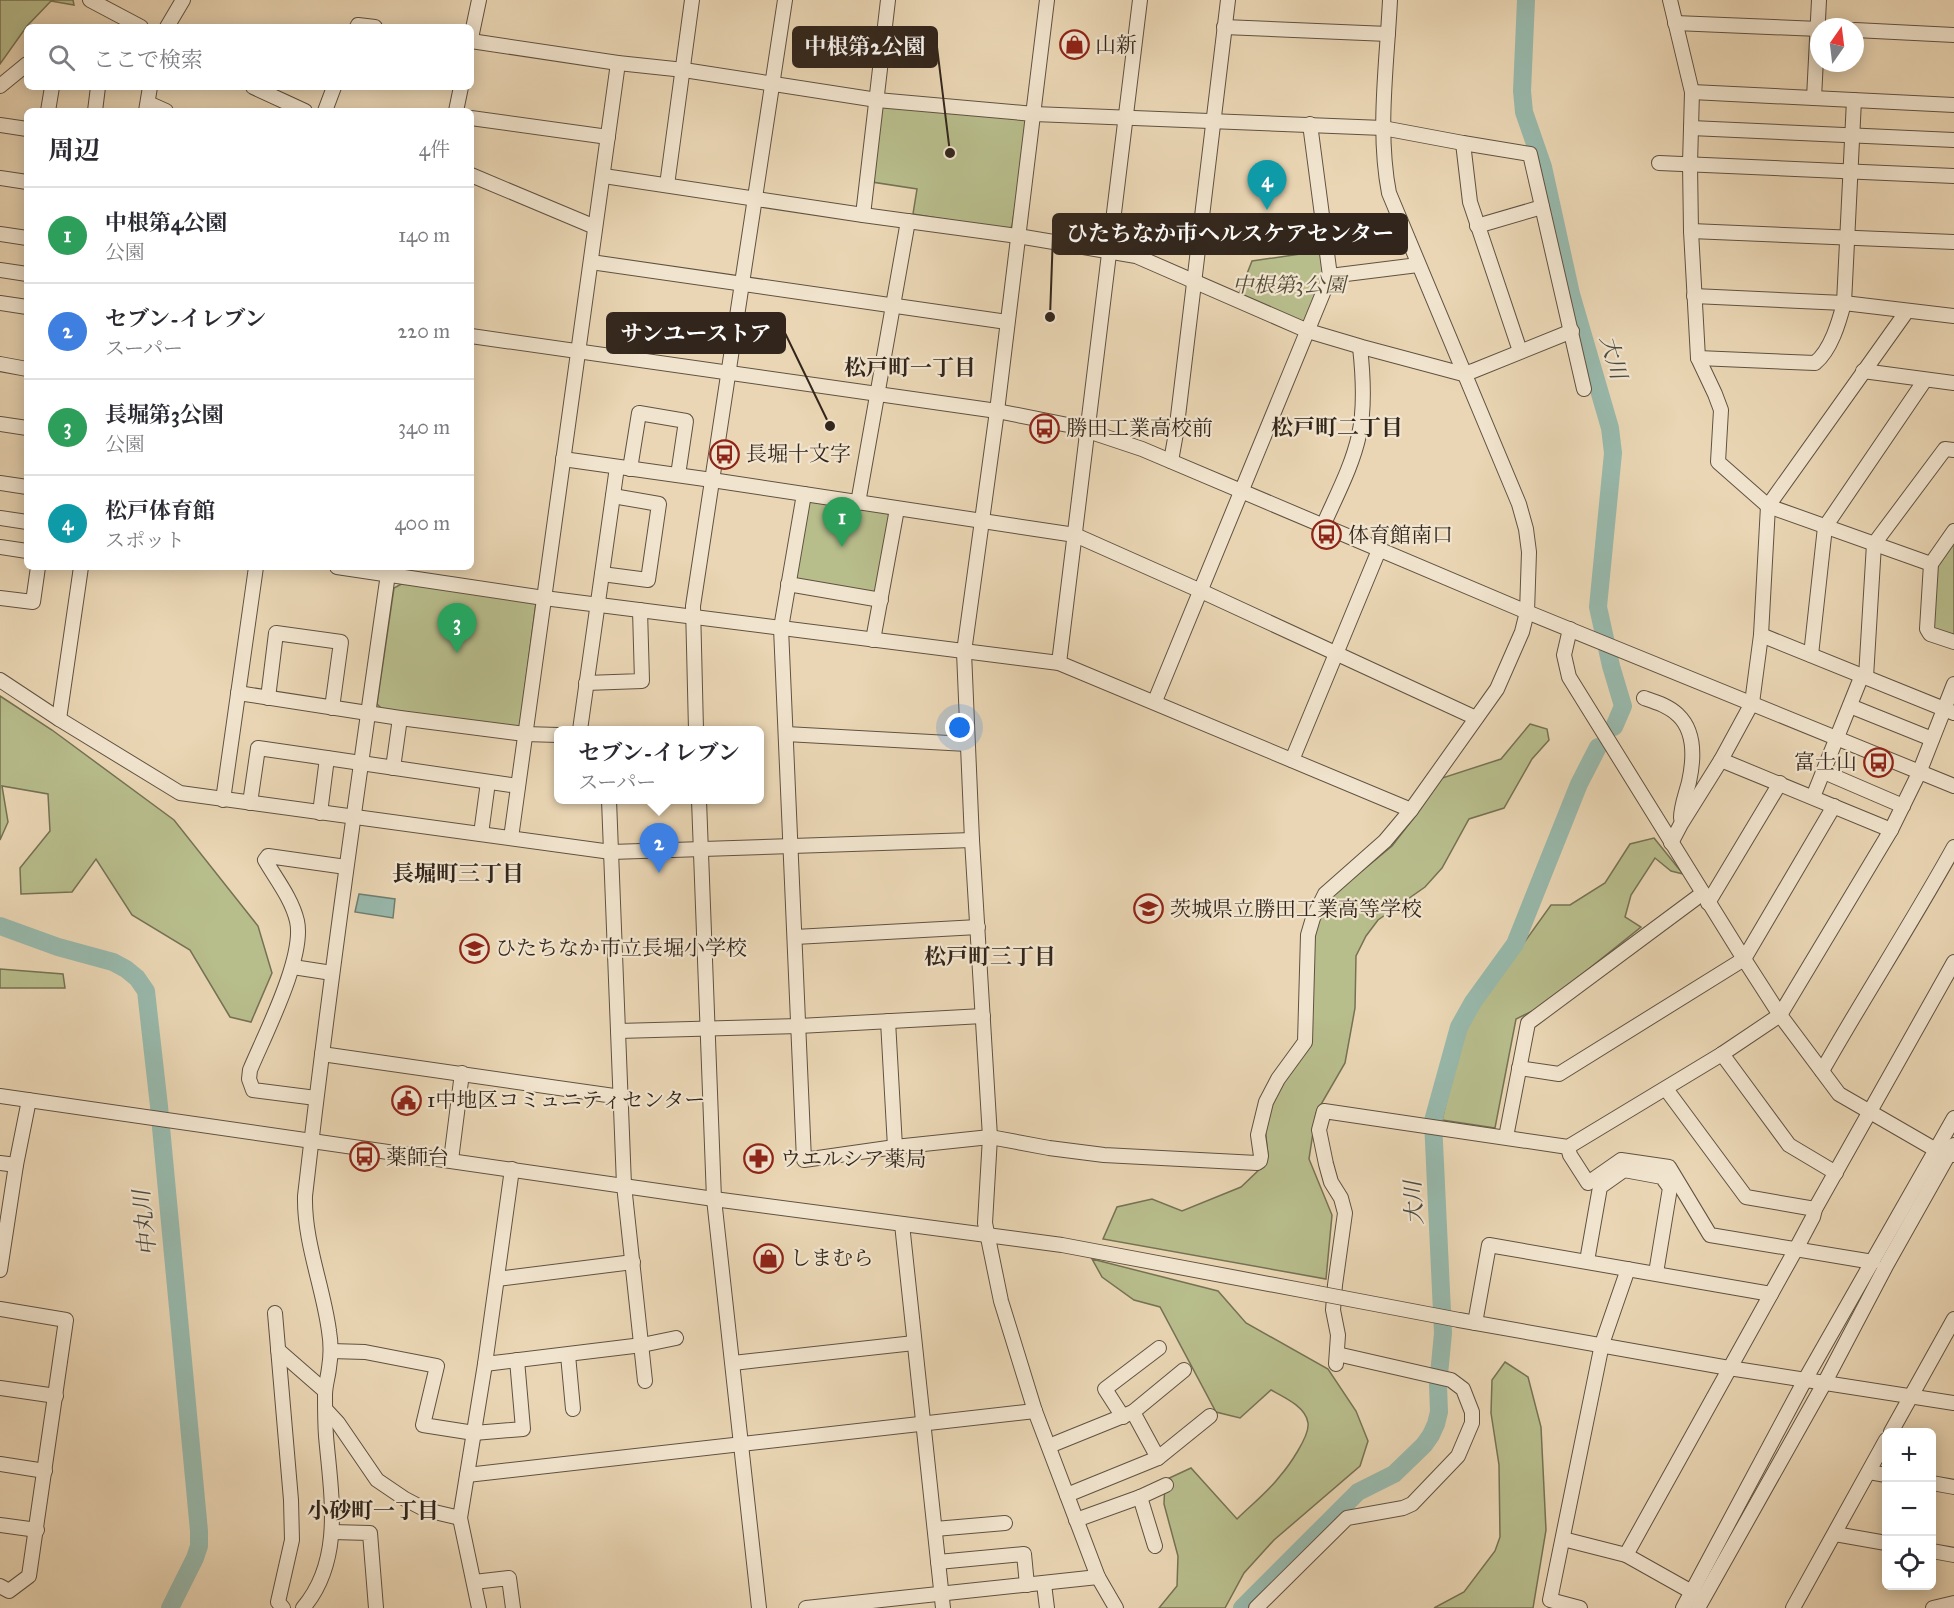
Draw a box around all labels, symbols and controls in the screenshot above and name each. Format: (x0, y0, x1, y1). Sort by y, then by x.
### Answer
north arrow (1810, 18, 1864, 72)
search box (24, 24, 474, 90)
callout: 中根第2公園 (793, 27, 937, 67)
shop icon: 山新 (1058, 29, 1090, 61)
place label: 山新 (1095, 32, 1137, 58)
text: 中根第2公園 (805, 33, 925, 60)
icon: search (45, 41, 78, 74)
text: ここで検索 (93, 46, 203, 73)
text: 周辺 (48, 134, 100, 166)
text: 4件 (419, 137, 450, 161)
pin: 4 (1248, 160, 1286, 210)
text: 中根第4公園 (105, 209, 227, 236)
callout: ひたちなか市ヘルスケアセンター (1053, 214, 1407, 254)
text: ひたちなか市ヘルスケアセンター (1066, 220, 1394, 247)
text: 1 (64, 223, 71, 247)
text: 140 m (398, 223, 450, 247)
text: 公園 (105, 240, 145, 264)
park label: 中根第3公園 (1232, 272, 1349, 298)
text: セブン-イレブン (105, 305, 266, 332)
callout: サンユーストア (607, 313, 785, 353)
text: 2 (63, 319, 72, 343)
text: 220 m (398, 319, 450, 343)
text: サンユーストア (620, 320, 772, 347)
water label: 大川 (1594, 332, 1633, 384)
text: スーパー (105, 336, 183, 360)
district label: 松戸町一丁目 (844, 354, 976, 381)
text: 長堀第3公園 (105, 401, 224, 428)
bus stop icon: 勝田工業高校前 (1029, 412, 1061, 444)
district label: 松戸町二丁目 (1271, 414, 1403, 441)
text: 3 (64, 415, 72, 439)
text: 340 m (398, 415, 450, 439)
place label: 勝田工業高校前 (1066, 415, 1213, 441)
text: 公園 (105, 432, 145, 456)
bus stop icon: 長堀十文字 (709, 438, 741, 470)
place label: 長堀十文字 (746, 441, 851, 467)
text: 松戸体育館 (105, 497, 215, 524)
pin: 1 (822, 498, 862, 547)
text: 4 (62, 511, 73, 535)
text: 400 m (394, 511, 450, 535)
bus stop icon: 体育館南口 (1311, 519, 1343, 551)
place label: 体育館南口 (1348, 522, 1453, 548)
text: スポット (105, 528, 185, 552)
pin: 3 (438, 604, 476, 653)
your location (945, 713, 974, 742)
popup (554, 726, 764, 804)
text: セブン-イレブン (578, 739, 740, 766)
bus stop icon: 富士山 (1862, 746, 1894, 778)
place label: 富士山 (1794, 749, 1857, 775)
text: スーパー (578, 770, 656, 794)
pin: 2 (640, 824, 678, 873)
district label: 長堀町三丁目 (392, 860, 524, 887)
school or university icon: 茨城県立勝田工業高等学校 (1133, 893, 1165, 925)
place label: 茨城県立勝田工業高等学校 (1170, 896, 1422, 922)
school or university icon: ひたちなか市立長堀小学校 (458, 932, 490, 964)
place label: ひたちなか市立長堀小学校 (495, 935, 747, 961)
district label: 松戸町三丁目 (924, 943, 1056, 970)
public building icon: 1中地区コミュニティセンター (390, 1084, 422, 1116)
place label: 1中地区コミュニティセンター (427, 1087, 705, 1113)
bus stop icon: 薬師台 (349, 1141, 381, 1173)
pharmacy icon: ウエルシア薬局 (743, 1143, 775, 1175)
place label: 薬師台 (386, 1144, 449, 1170)
place label: ウエルシア薬局 (780, 1146, 926, 1172)
water label: 大川 (1399, 1178, 1428, 1226)
water label: 中丸川 (127, 1187, 161, 1257)
shop icon: しまむら (753, 1242, 785, 1274)
place label: しまむら (790, 1245, 874, 1271)
map controls (1882, 1428, 1936, 1590)
button: + (1882, 1428, 1936, 1482)
button: − (1882, 1482, 1936, 1536)
district label: 小砂町一丁目 (307, 1497, 439, 1524)
button: locate (1882, 1536, 1936, 1590)

